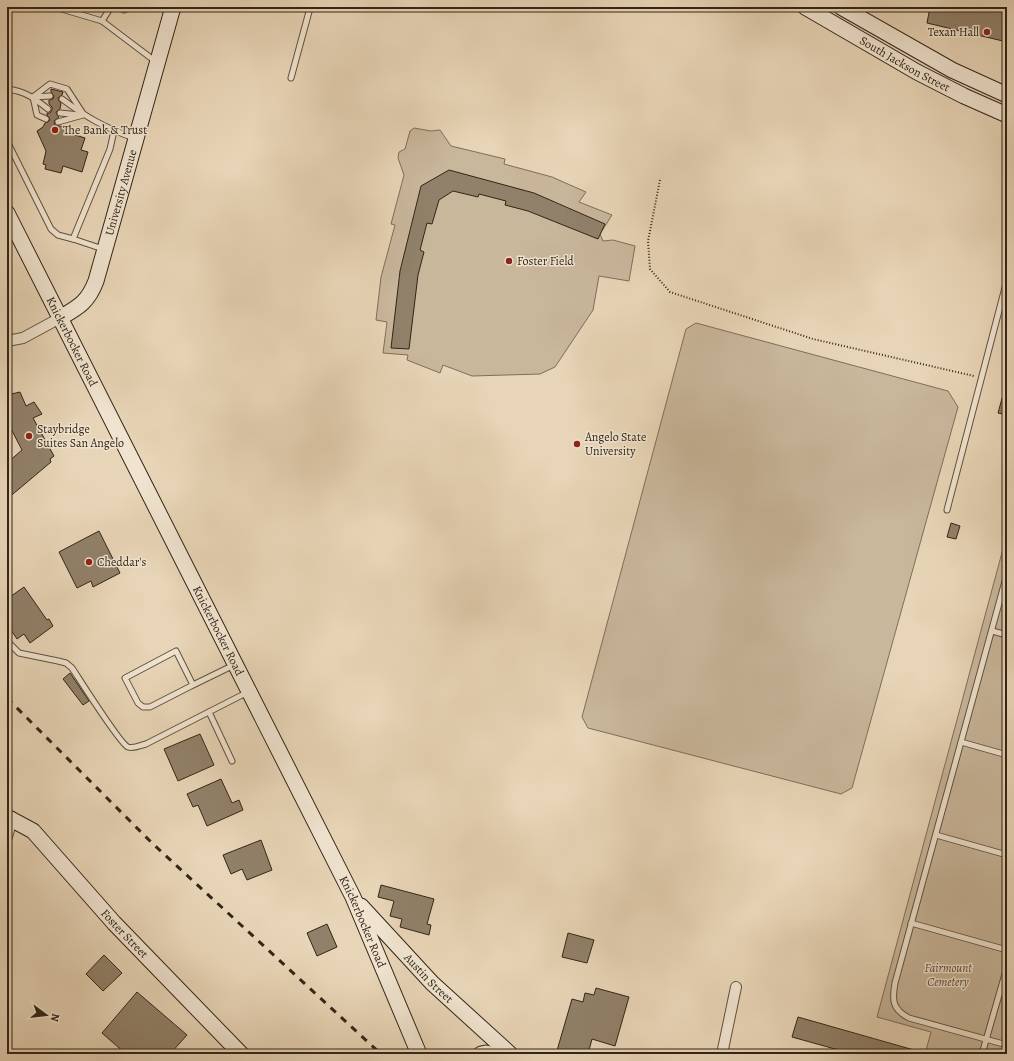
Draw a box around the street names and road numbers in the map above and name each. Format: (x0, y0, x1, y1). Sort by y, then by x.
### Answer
street label: South Jackson Street (857, 32, 953, 96)
street label: University Avenue (101, 148, 141, 237)
street label: Knickerbocker Road (43, 294, 102, 390)
street label: Knickerbocker Road (189, 583, 248, 679)
street label: Knickerbocker Road (336, 873, 390, 970)
street label: Foster Street (97, 905, 152, 962)
street label: Austin Street (400, 949, 457, 1007)

